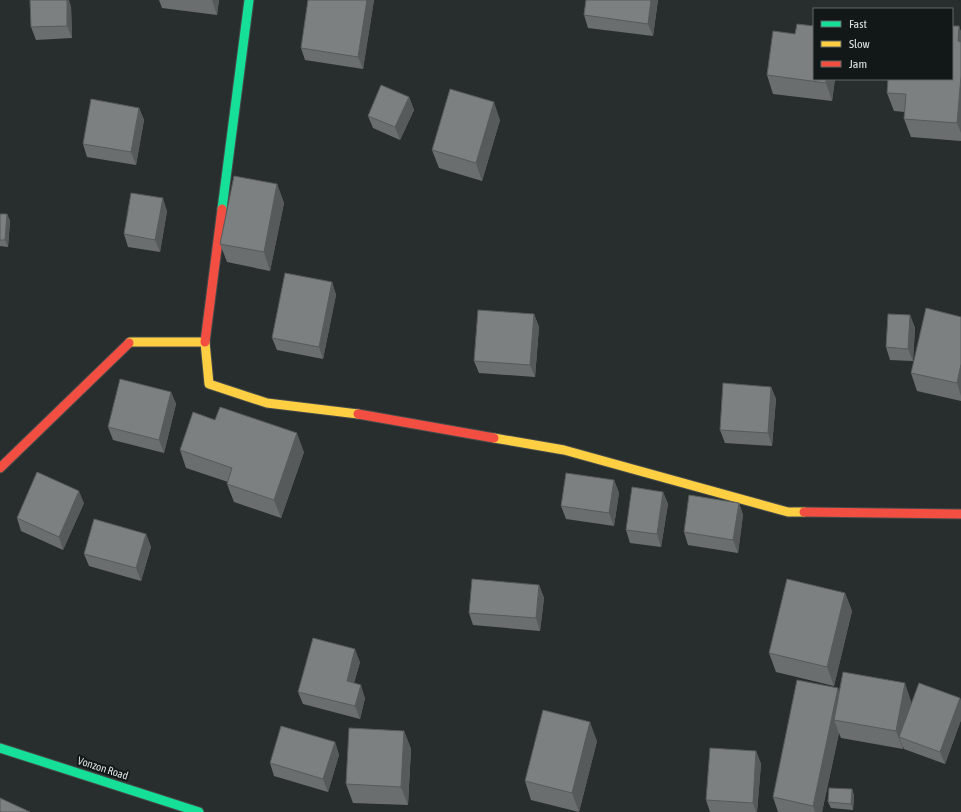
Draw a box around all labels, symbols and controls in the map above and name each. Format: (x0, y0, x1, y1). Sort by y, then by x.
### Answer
legend (813, 8, 953, 80)
text: Fast (849, 17, 867, 31)
text: Slow (849, 37, 870, 51)
text: Jam (849, 57, 867, 71)
street label: Vonzon Road (76, 754, 130, 782)

